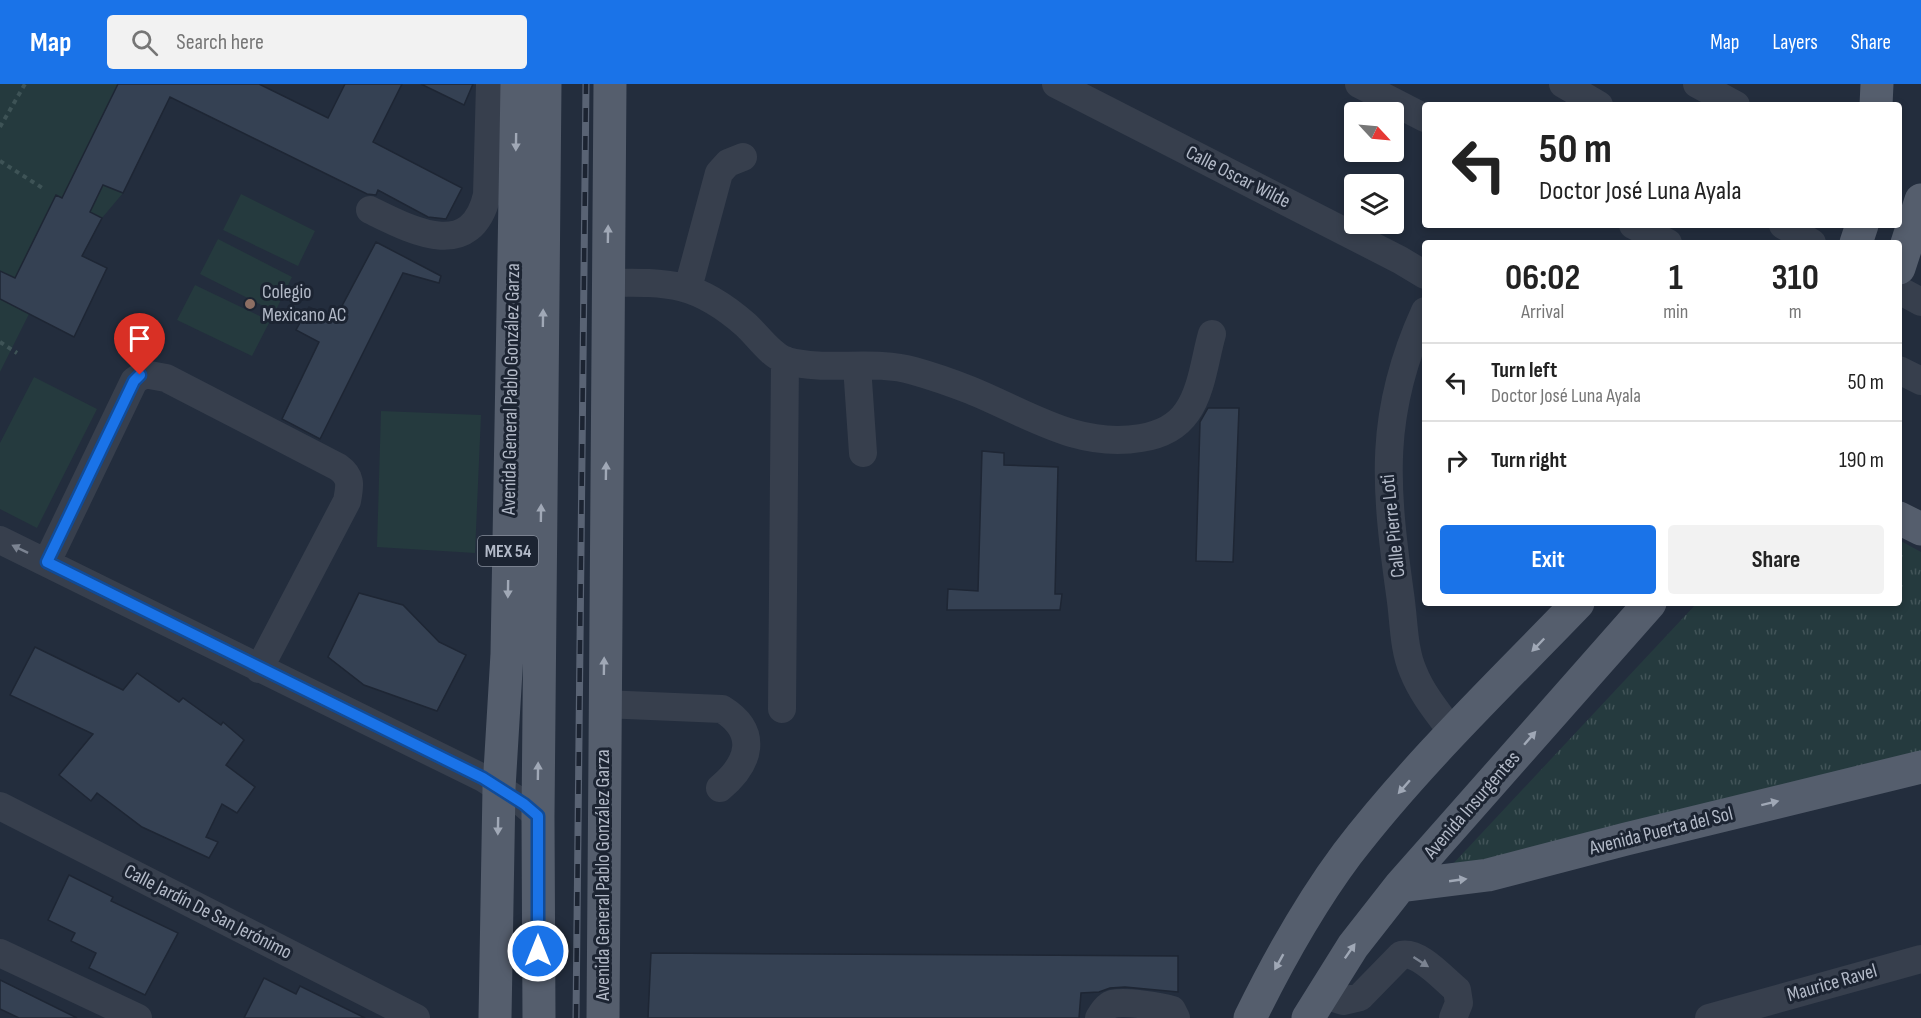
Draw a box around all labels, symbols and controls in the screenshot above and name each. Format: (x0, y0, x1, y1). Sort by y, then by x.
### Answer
search box (107, 15, 527, 69)
text: Map (30, 26, 71, 59)
icon: search (128, 26, 161, 59)
text: Search here (176, 29, 264, 56)
text: Map (1710, 30, 1739, 55)
text: Layers (1772, 30, 1818, 55)
text: Share (1851, 30, 1891, 55)
north arrow (1344, 102, 1404, 162)
map controls (1344, 102, 1404, 234)
text: 50 m (1539, 124, 1612, 175)
icon: left (1440, 126, 1518, 204)
one-way arrow (511, 133, 520, 152)
street label: Calle Oscar Wilde (1182, 140, 1294, 214)
button: layers (1344, 174, 1404, 234)
text: Doctor José Luna Ayala (1539, 175, 1742, 207)
one-way arrow (603, 224, 613, 243)
text: 06:02 (1505, 257, 1580, 300)
text: 1 (1669, 257, 1683, 300)
text: 310 (1771, 257, 1819, 300)
street label: Avenida General Pablo González Garza (497, 263, 525, 516)
place label: Colegio Mexicano AC (262, 280, 347, 327)
marker: Colegio Mexicano AC (243, 297, 257, 311)
text: Arrival (1521, 300, 1564, 324)
text: min (1663, 300, 1688, 324)
text: m (1789, 300, 1802, 324)
one-way arrow (538, 308, 548, 327)
pin (114, 313, 165, 375)
icon: arrive (123, 322, 156, 355)
text: Turn left (1491, 357, 1557, 384)
icon: left (1440, 366, 1473, 399)
text: 50 m (1848, 369, 1884, 396)
text: Doctor José Luna Ayala (1491, 384, 1641, 408)
icon: right (1440, 444, 1473, 477)
text: Turn right (1491, 447, 1567, 474)
text: 190 m (1839, 447, 1884, 474)
one-way arrow (601, 461, 611, 480)
street label: Calle Pierre Loti (1376, 473, 1410, 579)
one-way arrow (536, 503, 546, 522)
button: Exit (1440, 525, 1656, 594)
button: Share (1668, 525, 1884, 594)
road number: MEX 54 (478, 536, 538, 566)
one-way arrow (12, 545, 29, 554)
one-way arrow (503, 580, 512, 599)
one-way arrow (1531, 638, 1545, 652)
one-way arrow (599, 656, 608, 675)
one-way arrow (1523, 731, 1536, 746)
street label: Avenida Insurgentes (1418, 746, 1525, 864)
street label: Avenida General Pablo González Garza (591, 749, 615, 1002)
one-way arrow (533, 761, 543, 780)
one-way arrow (1398, 779, 1411, 795)
one-way arrow (1760, 798, 1779, 808)
street label: Avenida Puerta del Sol (1586, 802, 1735, 861)
one-way arrow (494, 817, 503, 836)
street label: Calle Jardín De San Jerónimo (120, 859, 296, 965)
one-way arrow (1449, 876, 1468, 885)
position arrow (506, 919, 570, 983)
one-way arrow (1344, 943, 1356, 959)
one-way arrow (1273, 954, 1284, 970)
one-way arrow (1413, 956, 1429, 968)
street label: Maurice Ravel (1784, 959, 1880, 1007)

